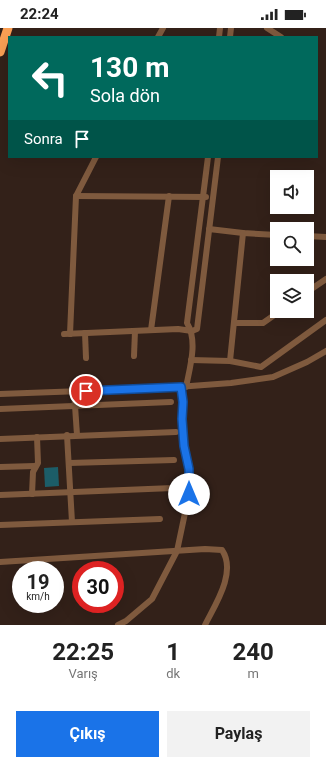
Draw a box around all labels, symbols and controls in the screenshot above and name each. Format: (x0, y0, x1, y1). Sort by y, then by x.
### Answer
text: 22:24 (20, 5, 59, 23)
text: 130 m (90, 51, 169, 84)
icon: left (24, 52, 76, 104)
text: Sola dön (90, 85, 160, 106)
icon: arrive (71, 128, 93, 150)
text: Sonra (24, 130, 63, 148)
map controls (270, 170, 314, 318)
button: sound (270, 170, 314, 214)
button: search (270, 222, 314, 266)
button: layers (270, 274, 314, 318)
pin (69, 374, 103, 408)
icon: arrive (75, 380, 97, 402)
position arrow (168, 473, 210, 515)
speed limit sign: 30 (72, 561, 124, 613)
text: 19 (27, 570, 49, 594)
text: km/h (26, 591, 50, 602)
text: 22:25 (52, 638, 114, 666)
text: 1 (166, 638, 180, 666)
text: 240 (232, 638, 274, 666)
text: Varış (68, 666, 98, 681)
text: dk (166, 666, 180, 681)
text: m (247, 666, 259, 681)
button: Çıkış (16, 711, 159, 757)
button: Paylaş (167, 711, 310, 757)

